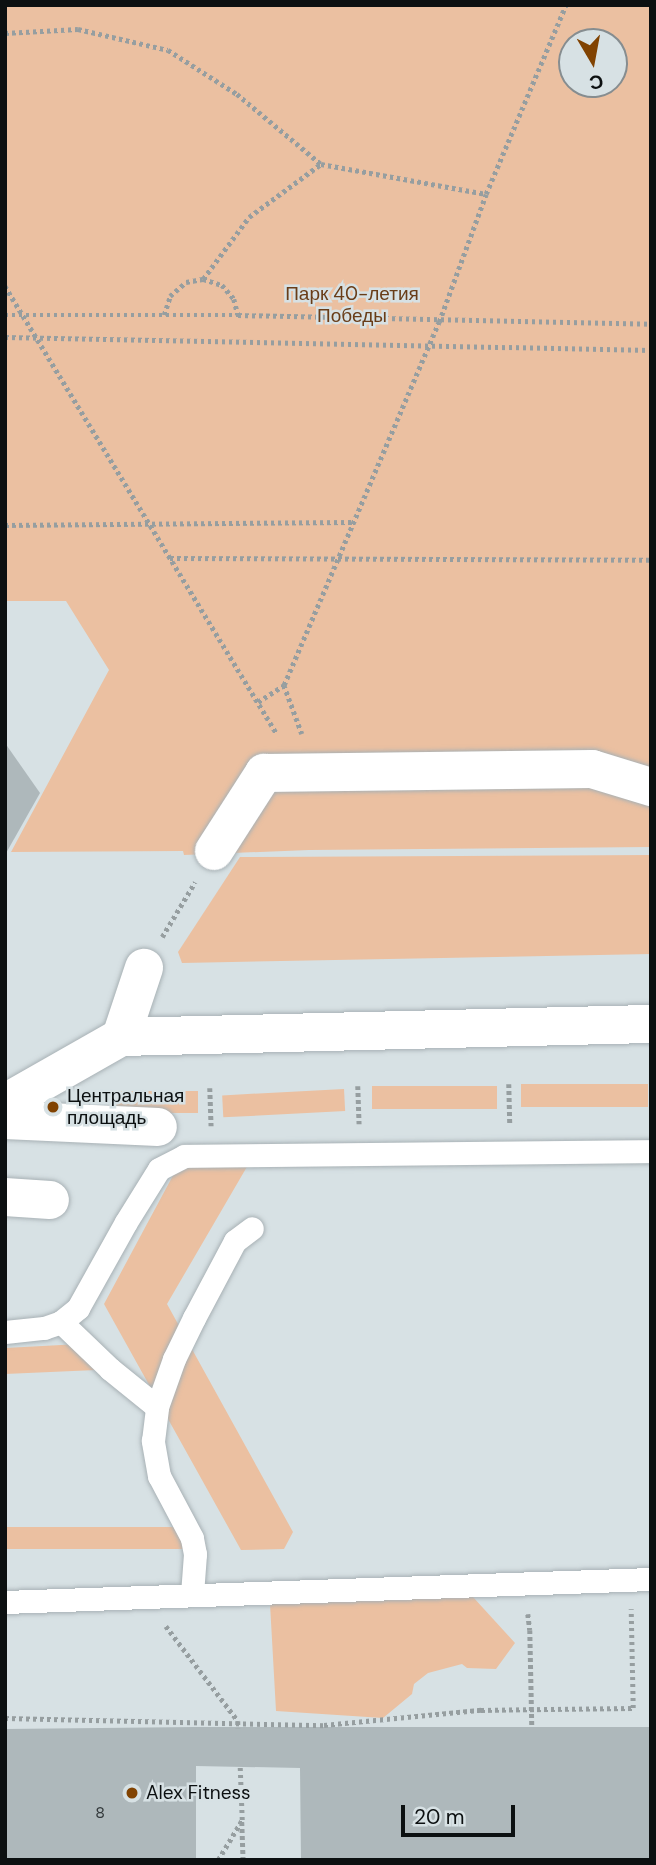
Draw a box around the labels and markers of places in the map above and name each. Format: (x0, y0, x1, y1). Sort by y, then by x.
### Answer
place label: Центральная площадь (67, 1085, 184, 1129)
marker: Центральная площадь (45, 1099, 61, 1115)
place label: Alex Fitness (146, 1782, 251, 1804)
marker: Alex Fitness (124, 1785, 140, 1801)

